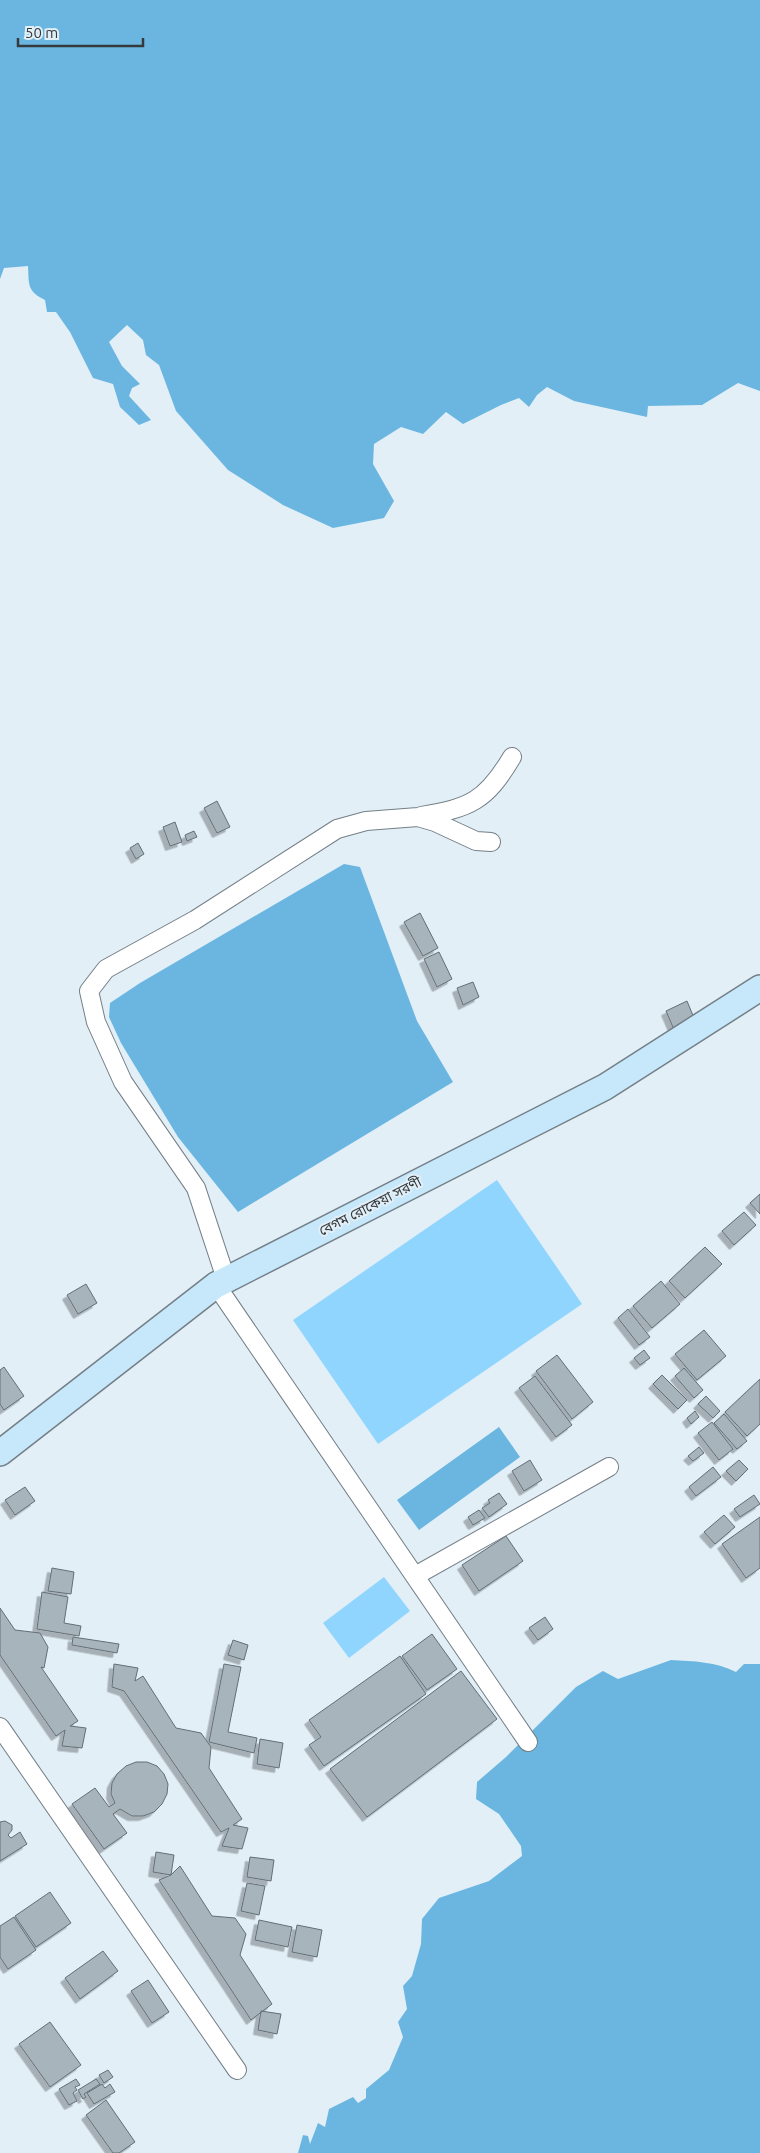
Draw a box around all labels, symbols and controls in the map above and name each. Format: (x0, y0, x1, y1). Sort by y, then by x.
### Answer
scale bar (18, 15, 142, 47)
text: 50 m (25, 24, 58, 41)
street label: বেগম রোকেয়া সরণী (316, 1173, 424, 1239)

